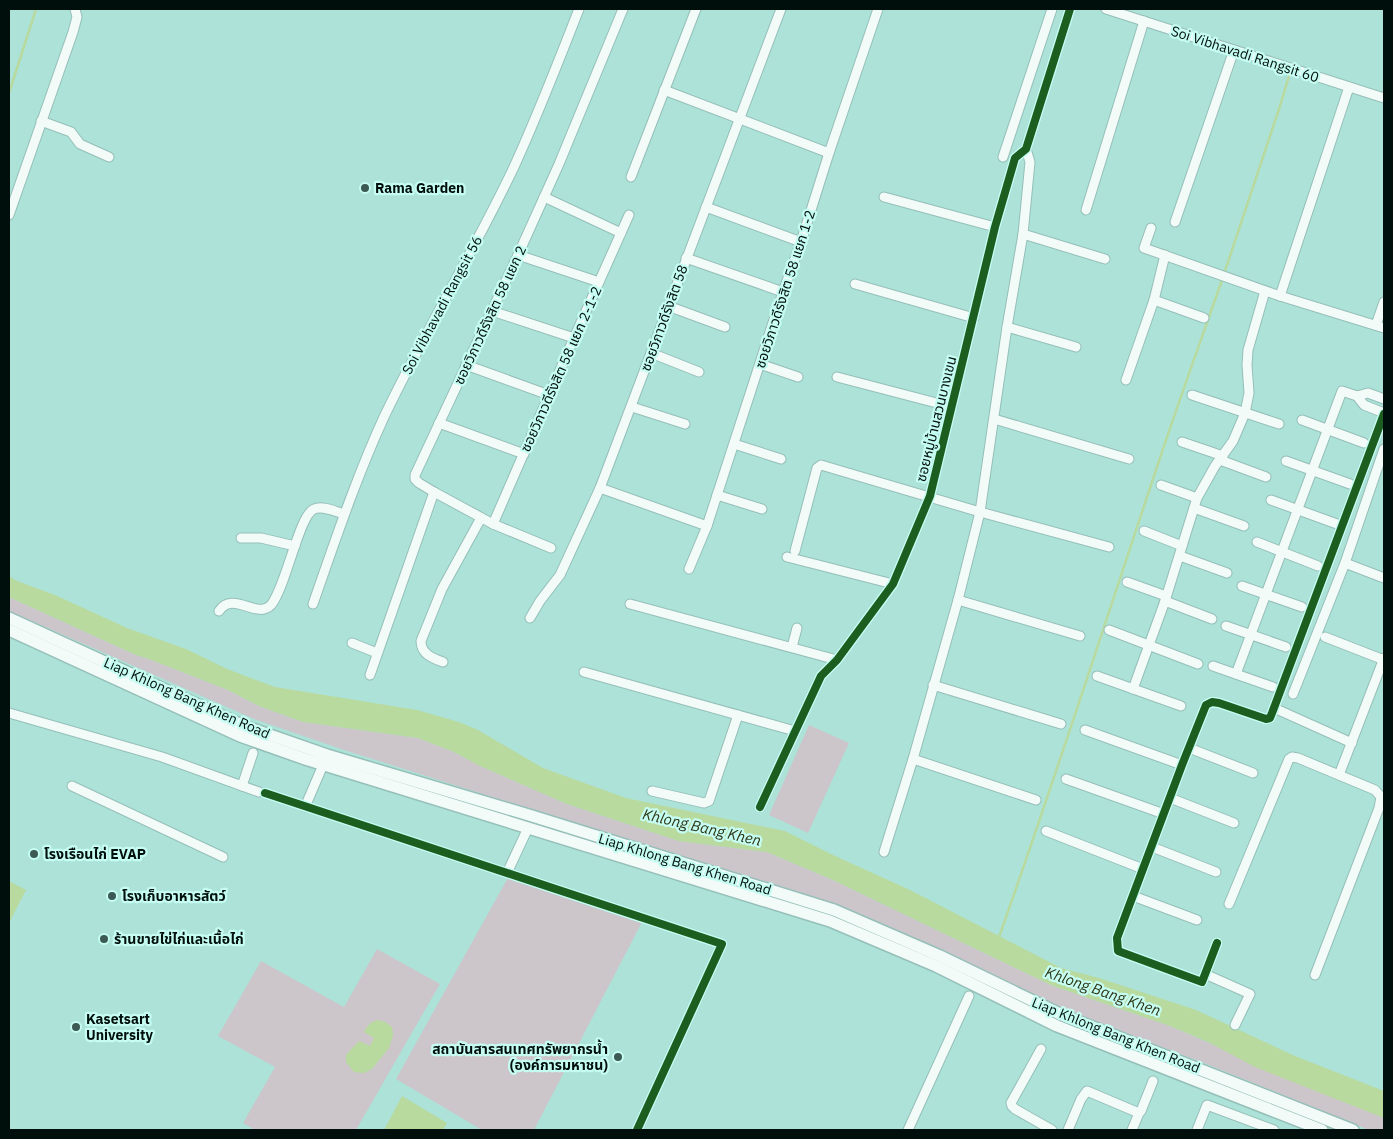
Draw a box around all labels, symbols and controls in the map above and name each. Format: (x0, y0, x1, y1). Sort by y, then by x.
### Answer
street label: Soi Vibhavadi Rangsit 60 (1169, 22, 1321, 86)
place label: Rama Garden (375, 179, 464, 197)
marker: Rama Garden (359, 182, 371, 194)
street label: ซอยวิภาวดีรังสิต 58 แยก 1-2 (751, 208, 819, 370)
street label: Soi Vibhavadi Rangsit 56 (398, 233, 486, 377)
street label: ซอยวิภาวดีรังสิต 58 แยก 2 (450, 243, 530, 387)
street label: ซอยวิภาวดีรังสิต 58 (636, 262, 692, 374)
street label: ซอยวิภาวดีรังสิต 58 แยก 2-1-2 (516, 283, 606, 455)
street label: ซอยหมู่บ้านสวนบางเขน (912, 354, 960, 484)
street label: Liap Khlong Bang Khen Road (101, 653, 273, 743)
water label: Khlong Bang Khen (641, 804, 763, 850)
street label: Liap Khlong Bang Khen Road (596, 829, 774, 899)
place label: โรงเรือนไก่ EVAP (44, 845, 146, 863)
marker: โรงเรือนไก่ EVAP (28, 848, 40, 860)
place label: โรงเก็บอาหารสัตว์ (122, 887, 226, 905)
marker: โรงเก็บอาหารสัตว์ (106, 890, 118, 902)
place label: ร้านขายไข่ไก่และเนื้อไก่ (114, 929, 244, 948)
marker: ร้านขายไข่ไก่และเนื้อไก่ (98, 933, 110, 945)
water label: Khlong Bang Khen (1043, 962, 1163, 1020)
street label: Liap Khlong Bang Khen Road (1029, 993, 1203, 1077)
place label: Kasetsart University (86, 1010, 153, 1044)
marker: Kasetsart University (70, 1021, 82, 1033)
place label: สถาบันสารสนเทศทรัพยากรน้ำ (องค์การมหาชน) (432, 1039, 608, 1074)
marker: สถาบันสารสนเทศทรัพยากรน้ำ (องค์การมหาชน) (612, 1051, 624, 1063)

